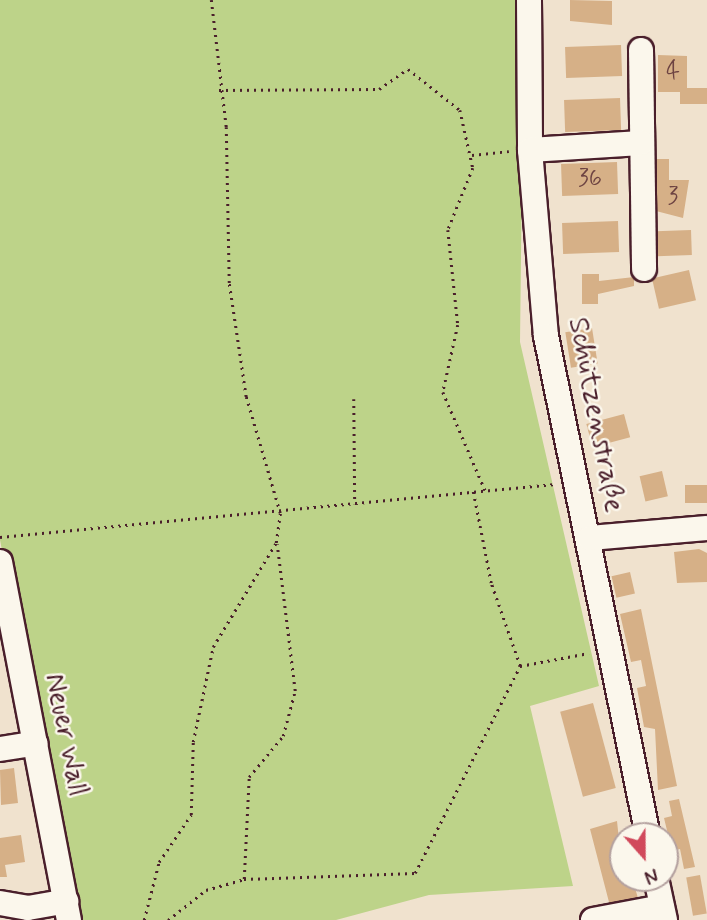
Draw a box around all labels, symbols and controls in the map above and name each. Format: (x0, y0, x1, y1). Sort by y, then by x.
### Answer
house number: 4 (666, 58, 680, 86)
house number: 36 (578, 165, 602, 193)
house number: 3 (668, 183, 678, 211)
street label: Schützenstraße (560, 315, 630, 515)
street label: Neuer Wall (36, 670, 94, 800)
north arrow (609, 822, 679, 892)
text: N (641, 861, 661, 889)

